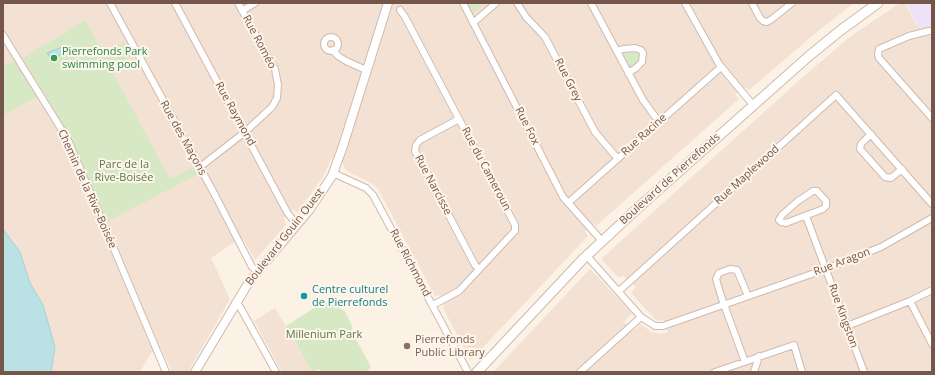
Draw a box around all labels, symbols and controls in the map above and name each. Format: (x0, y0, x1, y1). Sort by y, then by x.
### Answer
street label: Rue Roméo (239, 13, 279, 71)
place label: Pierrefonds Park swimming pool (62, 45, 148, 71)
marker: Pierrefonds Park swimming pool (49, 53, 59, 63)
street label: Rue Grey (552, 56, 584, 104)
street label: Rue Raymond (212, 80, 258, 148)
street label: Rue des Maçons (157, 98, 209, 178)
street label: Rue Fox (512, 105, 542, 147)
street label: Rue Racine (619, 111, 669, 159)
street label: Rue du Cameroun (458, 125, 514, 213)
street label: Chemin de la Rive-Boisée (55, 127, 119, 251)
street label: Boulevard de Pierrefonds (617, 130, 723, 228)
street label: Rue Maplewood (712, 142, 782, 208)
street label: Rue Narcisse (412, 153, 454, 217)
park label: Parc de la Rive-Boisée (95, 158, 153, 184)
street label: Boulevard Gouin Ouest (243, 186, 327, 288)
street label: Rue Richmond (387, 227, 433, 299)
street label: Rue Aragon (812, 245, 872, 279)
street label: Rue Kingston (825, 282, 861, 350)
place label: Centre culturel de Pierrefonds (312, 283, 388, 309)
marker: Centre culturel de Pierrefonds (299, 291, 309, 301)
park label: Millenium Park (286, 328, 362, 342)
place label: Pierrefonds Public Library (415, 333, 485, 359)
marker: Pierrefonds Public Library (402, 341, 412, 351)

